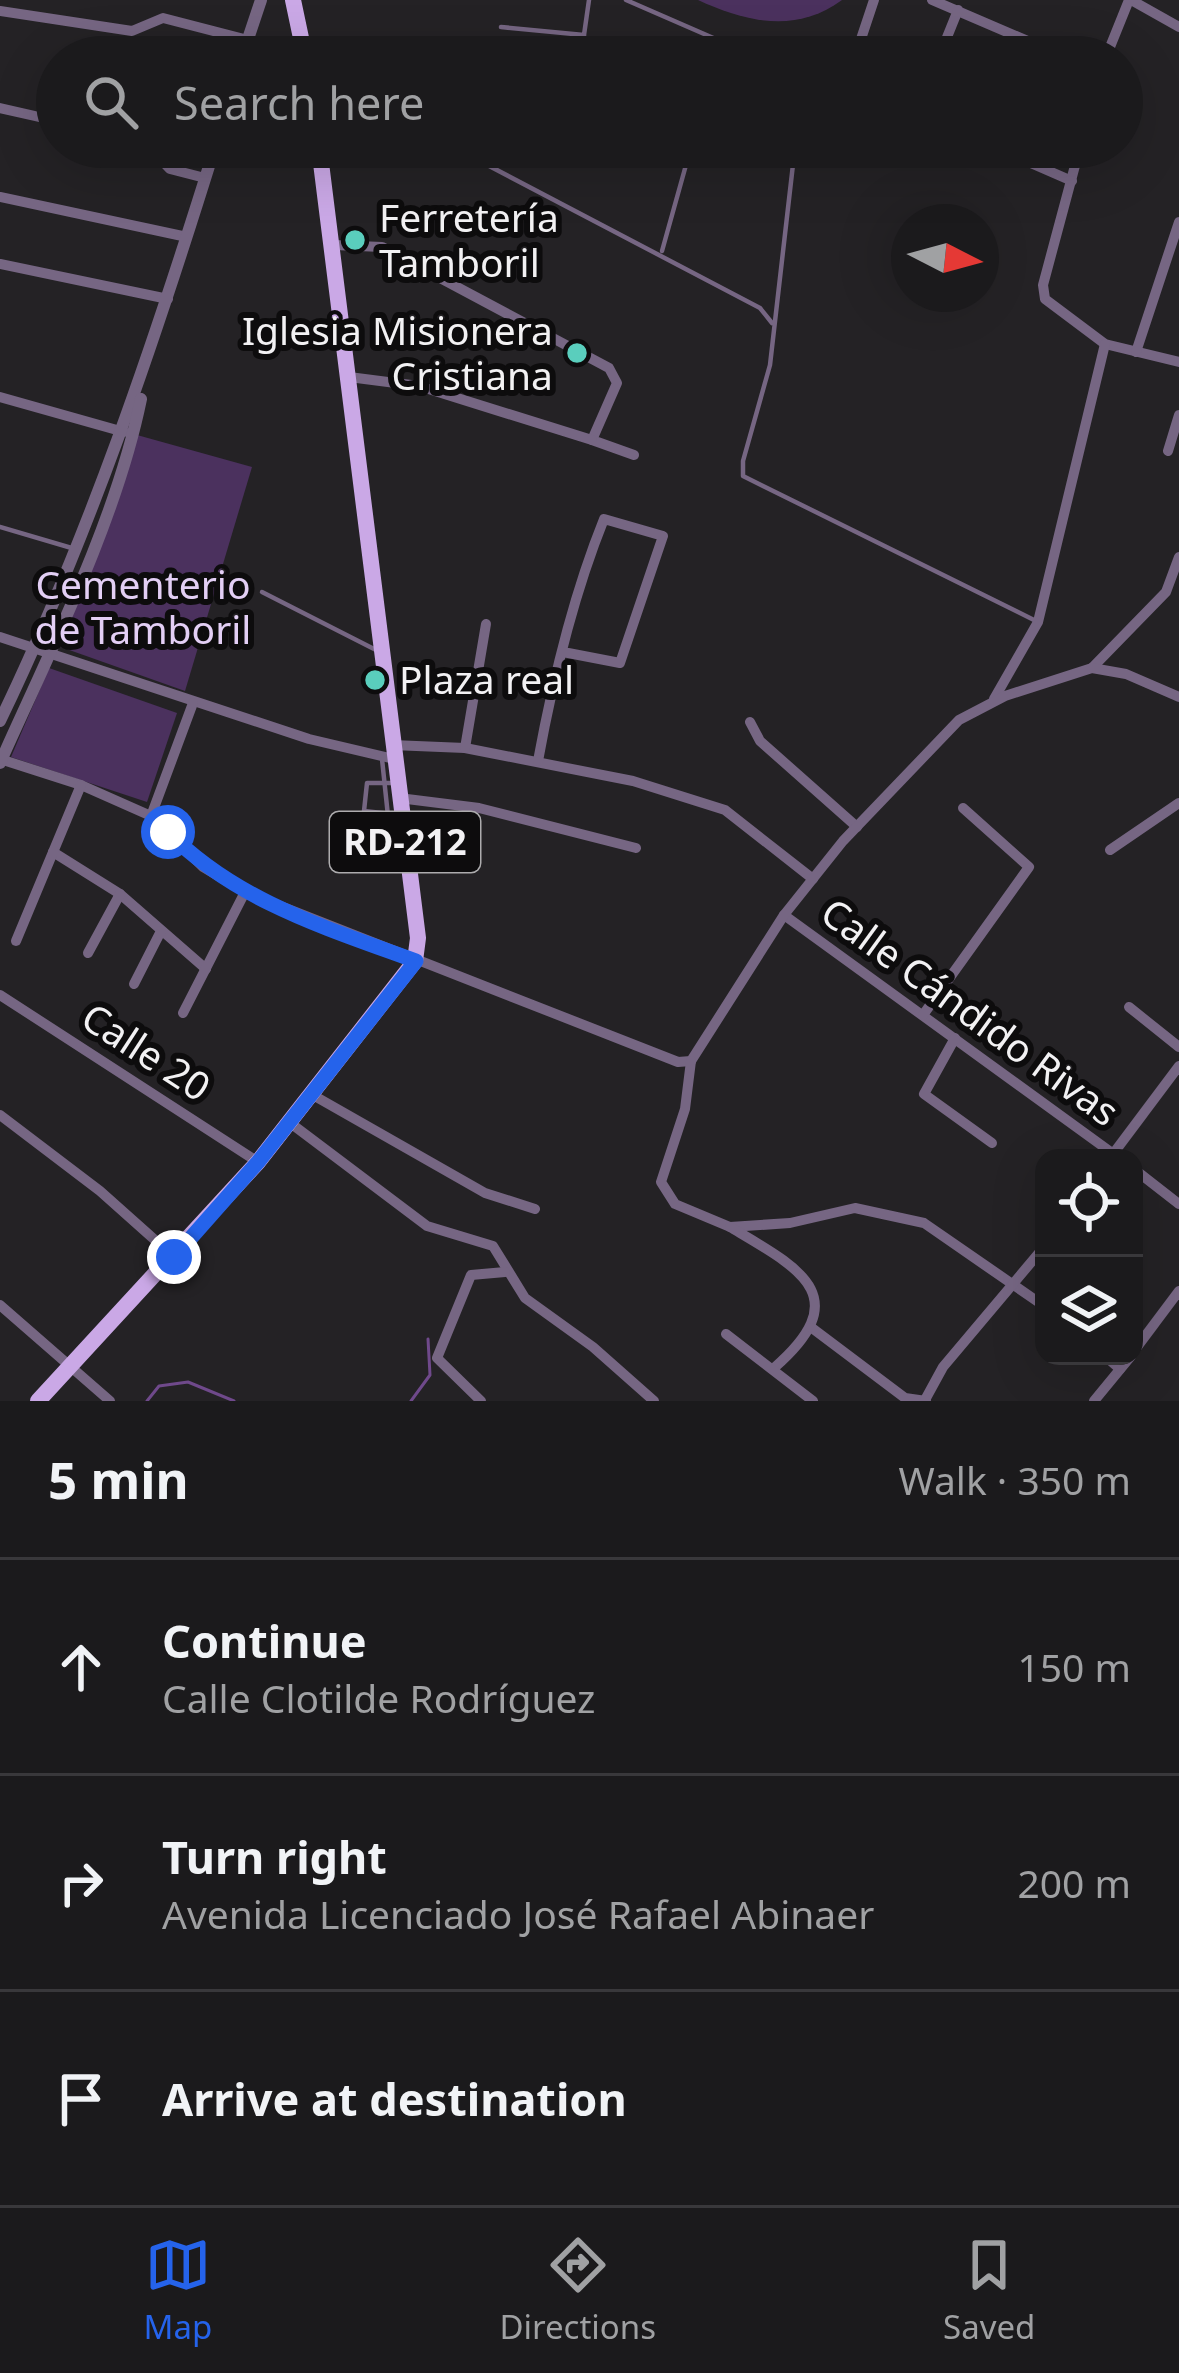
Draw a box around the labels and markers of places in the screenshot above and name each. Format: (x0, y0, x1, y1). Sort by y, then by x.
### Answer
place label: Ferretería Tamboril (379, 190, 559, 288)
marker: Ferretería Tamboril (342, 227, 368, 253)
place label: Iglesia Misionera Cristiana (242, 303, 553, 401)
marker: Iglesia Misionera Cristiana (564, 340, 590, 366)
place label: Plaza real (399, 652, 574, 705)
marker: Plaza real (362, 667, 388, 693)

